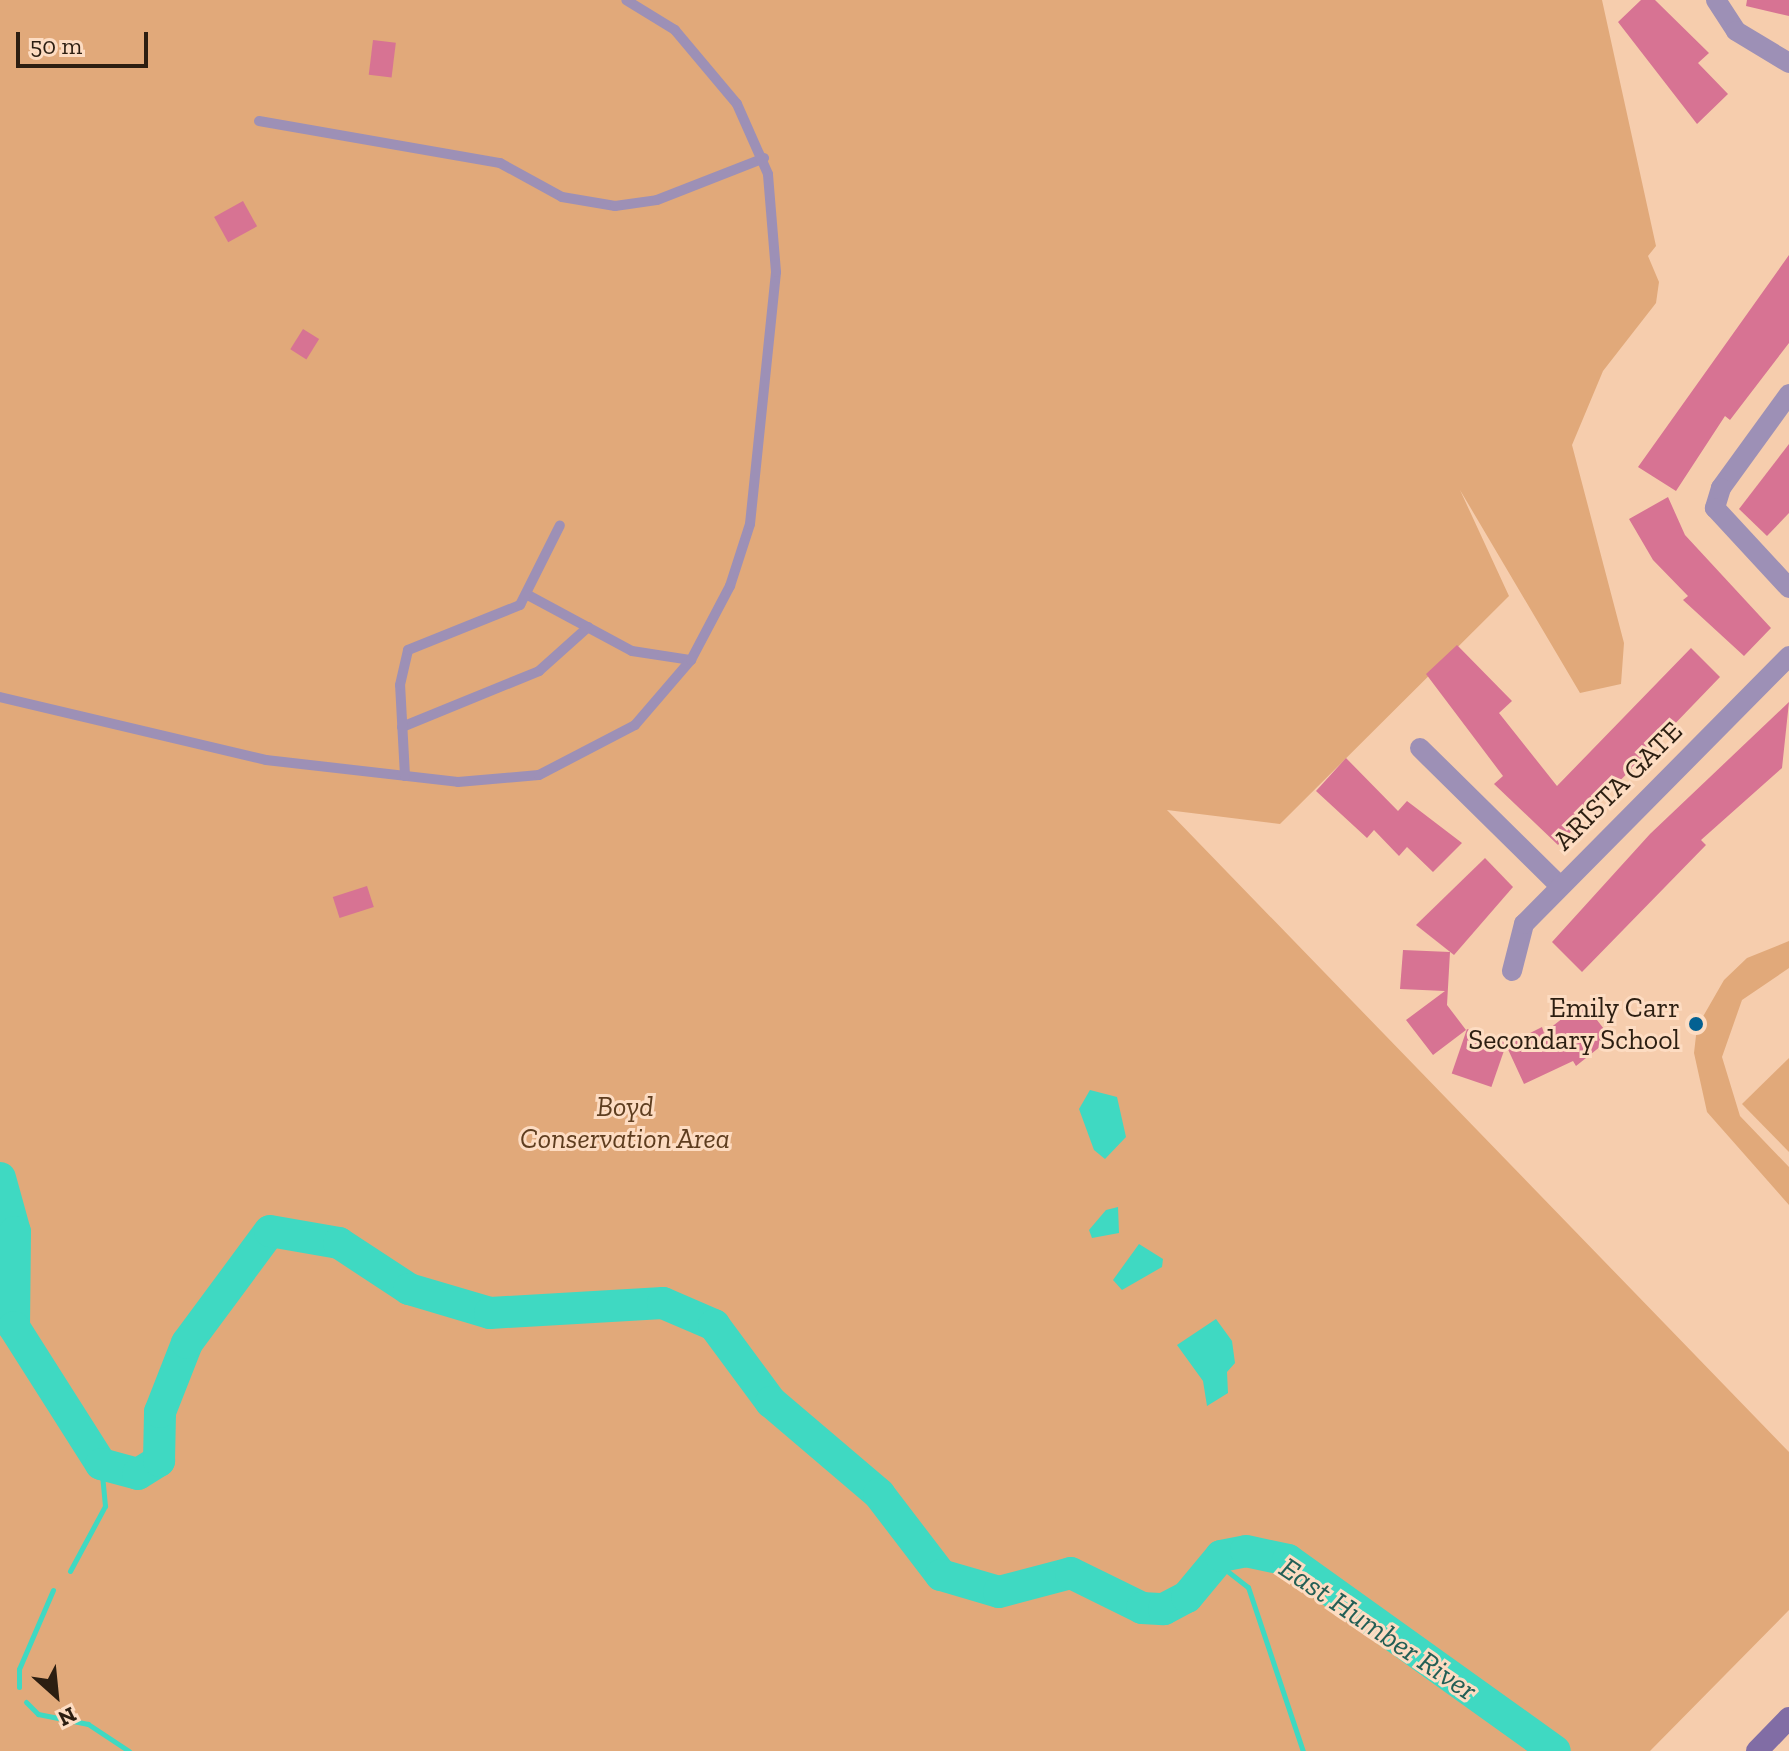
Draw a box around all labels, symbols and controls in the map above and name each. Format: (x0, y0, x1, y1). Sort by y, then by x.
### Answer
scale bar (20, 16, 152, 66)
text: 50 m (30, 31, 82, 60)
street label: ARISTA GATE (1546, 714, 1690, 858)
place label: Emily Carr Secondary School (1468, 991, 1680, 1057)
marker: Emily Carr Secondary School (1687, 1015, 1705, 1033)
park label: Boyd Conservation Area (520, 1090, 730, 1156)
water label: East Humber River (1272, 1550, 1484, 1708)
north arrow (16, 1655, 96, 1735)
text: N (54, 1701, 81, 1733)

